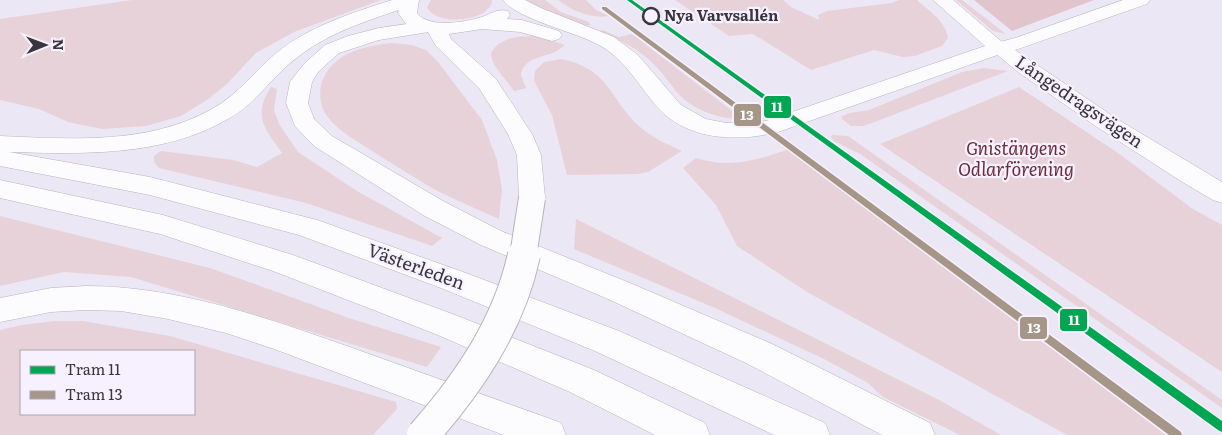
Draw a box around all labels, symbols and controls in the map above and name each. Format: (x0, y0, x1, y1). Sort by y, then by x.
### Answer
place label: Nya Varvsallén (664, 3, 779, 26)
marker: Nya Varvsallén (642, 7, 660, 25)
north arrow (20, 20, 70, 70)
text: N (49, 39, 69, 51)
street label: Långedragsvägen (1010, 48, 1149, 154)
line badge: 11 (763, 95, 792, 119)
text: 11 (771, 96, 783, 116)
line badge: 13 (733, 103, 762, 127)
text: 13 (740, 104, 754, 124)
park label: Gnistängens Odlarförening (958, 134, 1074, 182)
street label: Västerleden (364, 236, 469, 296)
line badge: 11 (1059, 308, 1088, 332)
text: 11 (1068, 309, 1080, 329)
line badge: 13 (1019, 316, 1048, 340)
text: 13 (1027, 317, 1041, 337)
legend (20, 350, 195, 415)
text: Tram 11 (65, 357, 121, 380)
text: Tram 13 (65, 382, 123, 405)

